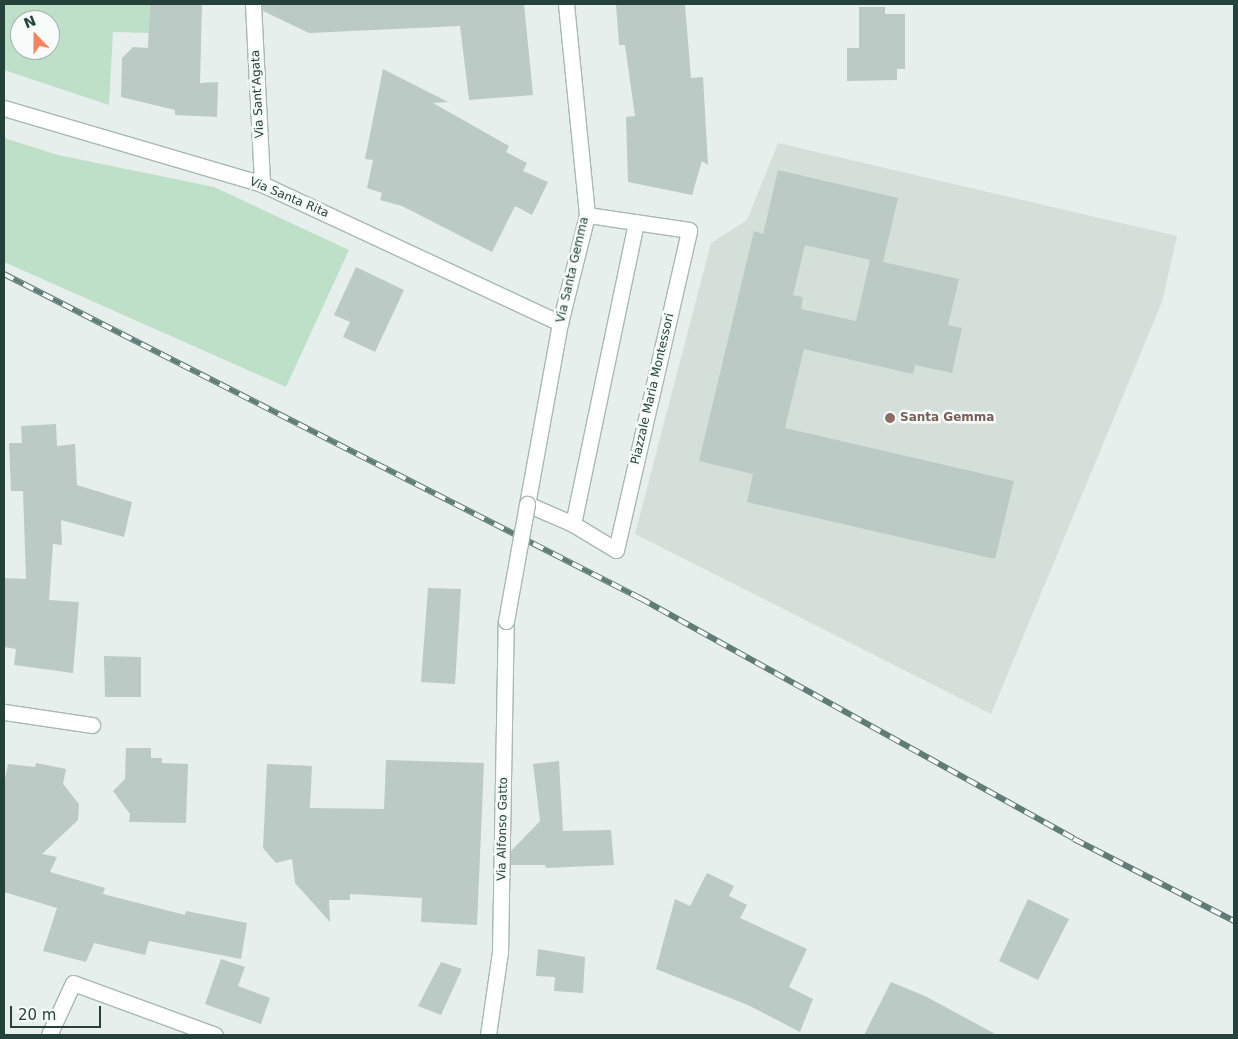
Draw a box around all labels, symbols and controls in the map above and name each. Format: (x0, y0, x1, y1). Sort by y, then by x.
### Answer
north arrow (10, 10, 60, 60)
text: N (21, 12, 38, 32)
street label: Via Sant'Agata (249, 50, 267, 138)
street label: Via Santa Rita (247, 175, 331, 221)
street label: Via Santa Gemma (554, 216, 592, 324)
street label: Piazzale Maria Montessori (629, 312, 677, 466)
place label: Santa Gemma (900, 411, 994, 425)
marker: Santa Gemma (884, 412, 896, 424)
street label: Via Alfonso Gatto (495, 777, 511, 881)
scale bar (12, 996, 104, 1028)
text: 20 m (18, 1006, 56, 1024)

